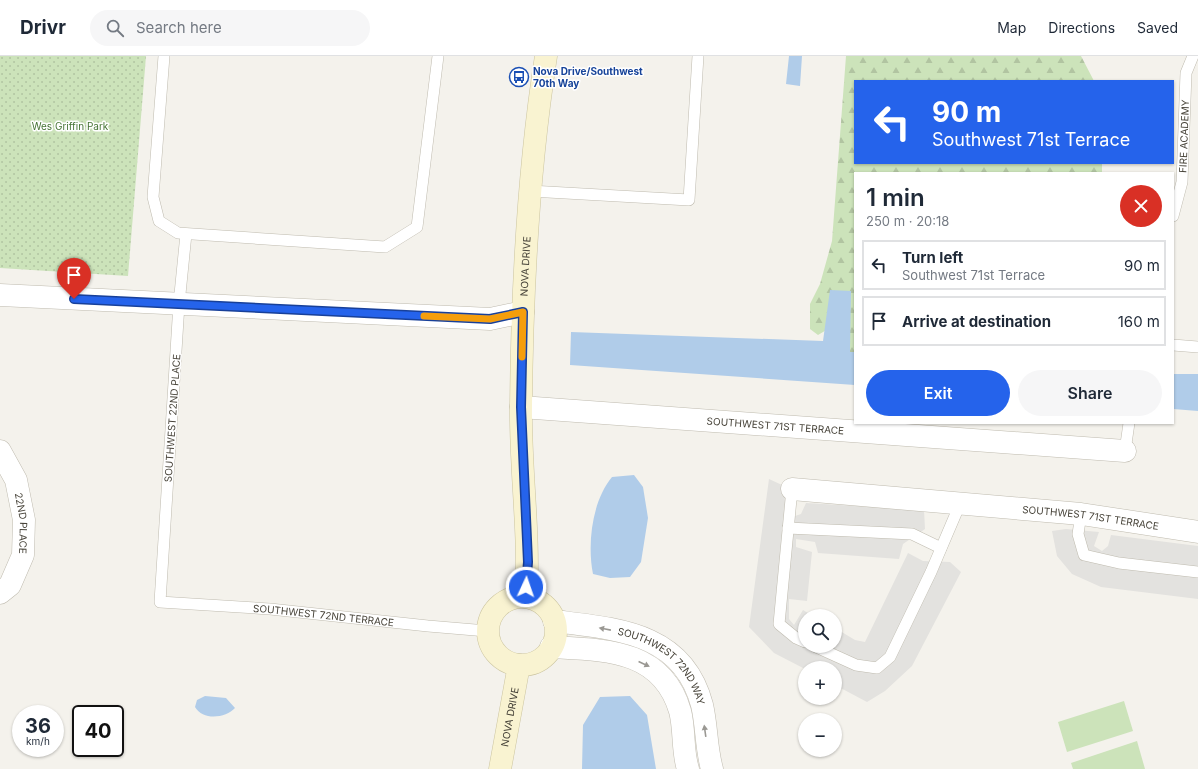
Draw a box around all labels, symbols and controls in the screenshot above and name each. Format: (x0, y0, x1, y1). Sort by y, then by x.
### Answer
search box (90, 10, 370, 46)
text: Drivr (20, 16, 66, 39)
icon: search (104, 17, 126, 39)
text: Search here (136, 18, 222, 37)
text: Map (997, 19, 1026, 36)
text: Directions (1048, 19, 1115, 36)
text: Saved (1137, 19, 1178, 36)
place label: Nova Drive/Southwest 70th Way (533, 65, 643, 90)
bus stop icon: Nova Drive/Southwest 70th Way (508, 66, 530, 88)
text: 90 m (932, 95, 1001, 129)
icon: left (866, 96, 918, 148)
street label: FIRE ACADEMY (1176, 99, 1191, 173)
park label: Wes Griffin Park (32, 120, 109, 132)
text: Southwest 71st Terrace (932, 129, 1130, 150)
text: 1 min (866, 183, 925, 212)
button: close (1120, 185, 1162, 227)
text: 250 m · 20:18 (866, 213, 949, 229)
street label: NOVA DRIVE (518, 236, 533, 296)
text: Turn left (902, 248, 963, 267)
icon: left (868, 254, 890, 276)
text: 90 m (1124, 256, 1160, 275)
pin (57, 258, 91, 299)
icon: arrive (63, 264, 85, 286)
text: Southwest 71st Terrace (902, 267, 1045, 283)
icon: arrive (868, 310, 890, 332)
text: Arrive at destination (902, 312, 1051, 331)
text: 160 m (1118, 312, 1160, 331)
street label: SOUTHWEST 22ND PLACE (162, 353, 182, 483)
button: Exit (866, 370, 1010, 416)
button: Share (1018, 370, 1162, 416)
street label: SOUTHWEST 71ST TERRACE (706, 415, 844, 437)
street label: 22ND PLACE (13, 492, 30, 554)
street label: SOUTHWEST 71ST TERRACE (1022, 503, 1160, 532)
position arrow (505, 566, 547, 608)
street label: SOUTHWEST 72ND TERRACE (253, 602, 395, 628)
map controls (798, 609, 842, 757)
button: search (798, 609, 842, 653)
one-way arrow (599, 625, 611, 631)
street label: SOUTHWEST 72ND WAY (617, 625, 708, 706)
one-way arrow (638, 661, 650, 667)
button: + (798, 661, 842, 705)
street label: NOVA DRIVE (498, 686, 521, 747)
speed limit sign: 40 (72, 705, 124, 757)
button: − (798, 713, 842, 757)
text: 36 (25, 714, 51, 738)
one-way arrow (702, 725, 708, 737)
text: km/h (26, 735, 50, 747)

